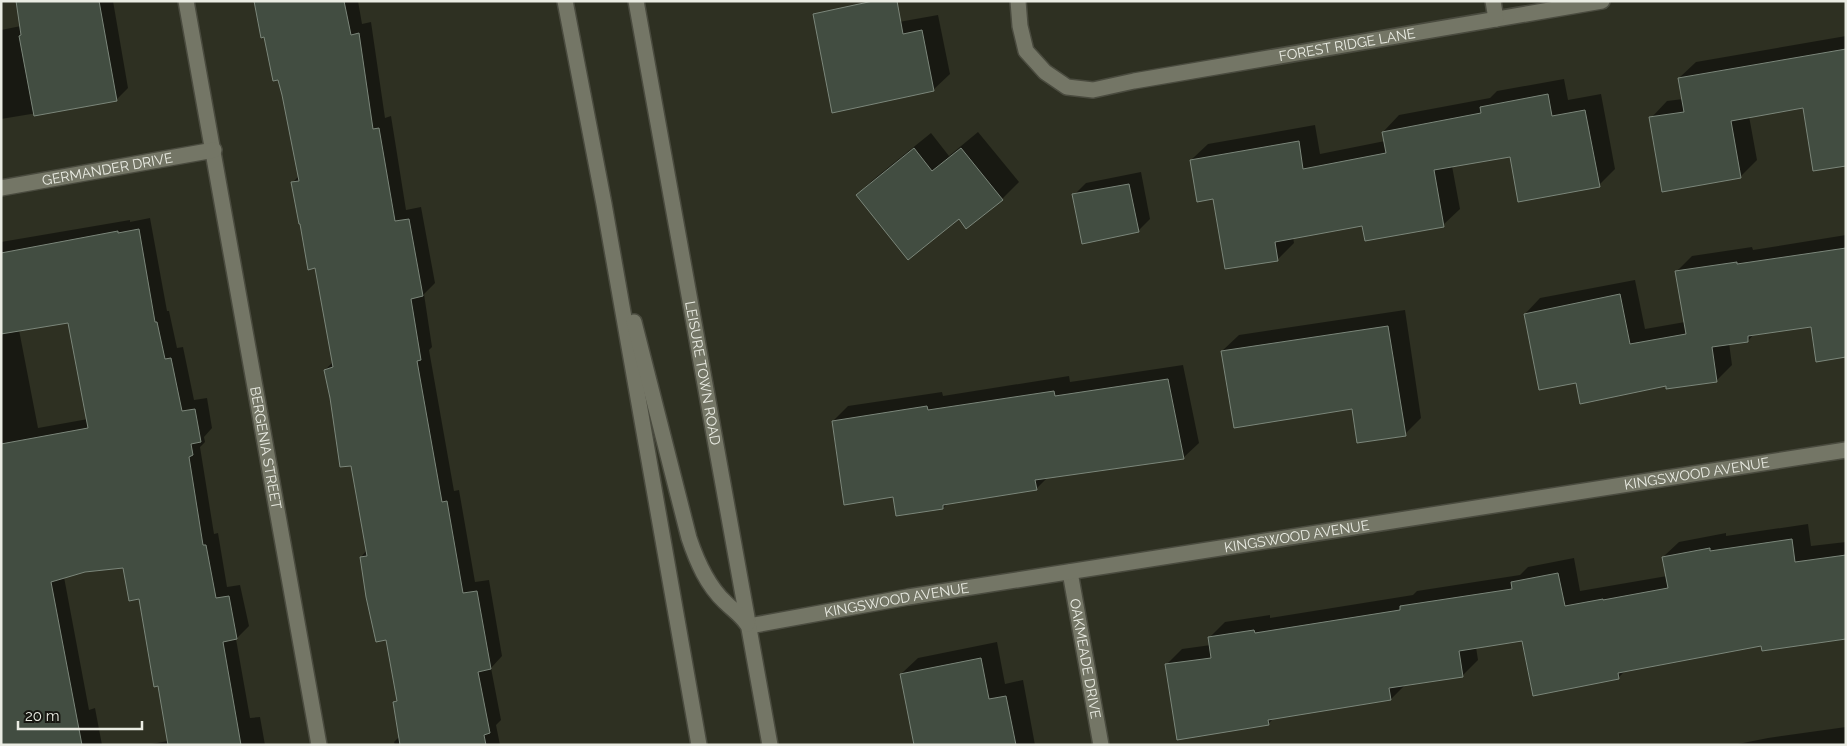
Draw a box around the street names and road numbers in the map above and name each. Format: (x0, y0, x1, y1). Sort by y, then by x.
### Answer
street label: FOREST RIDGE LANE (1278, 25, 1416, 64)
street label: GERMANDER DRIVE (41, 150, 174, 189)
street label: LEISURE TOWN ROAD (682, 300, 724, 446)
street label: BERGENIA STREET (247, 385, 285, 511)
street label: KINGSWOOD AVENUE (1623, 454, 1770, 493)
street label: KINGSWOOD AVENUE (1223, 517, 1370, 555)
street label: KINGSWOOD AVENUE (823, 580, 970, 620)
street label: OAKMEADE DRIVE (1067, 597, 1104, 720)

